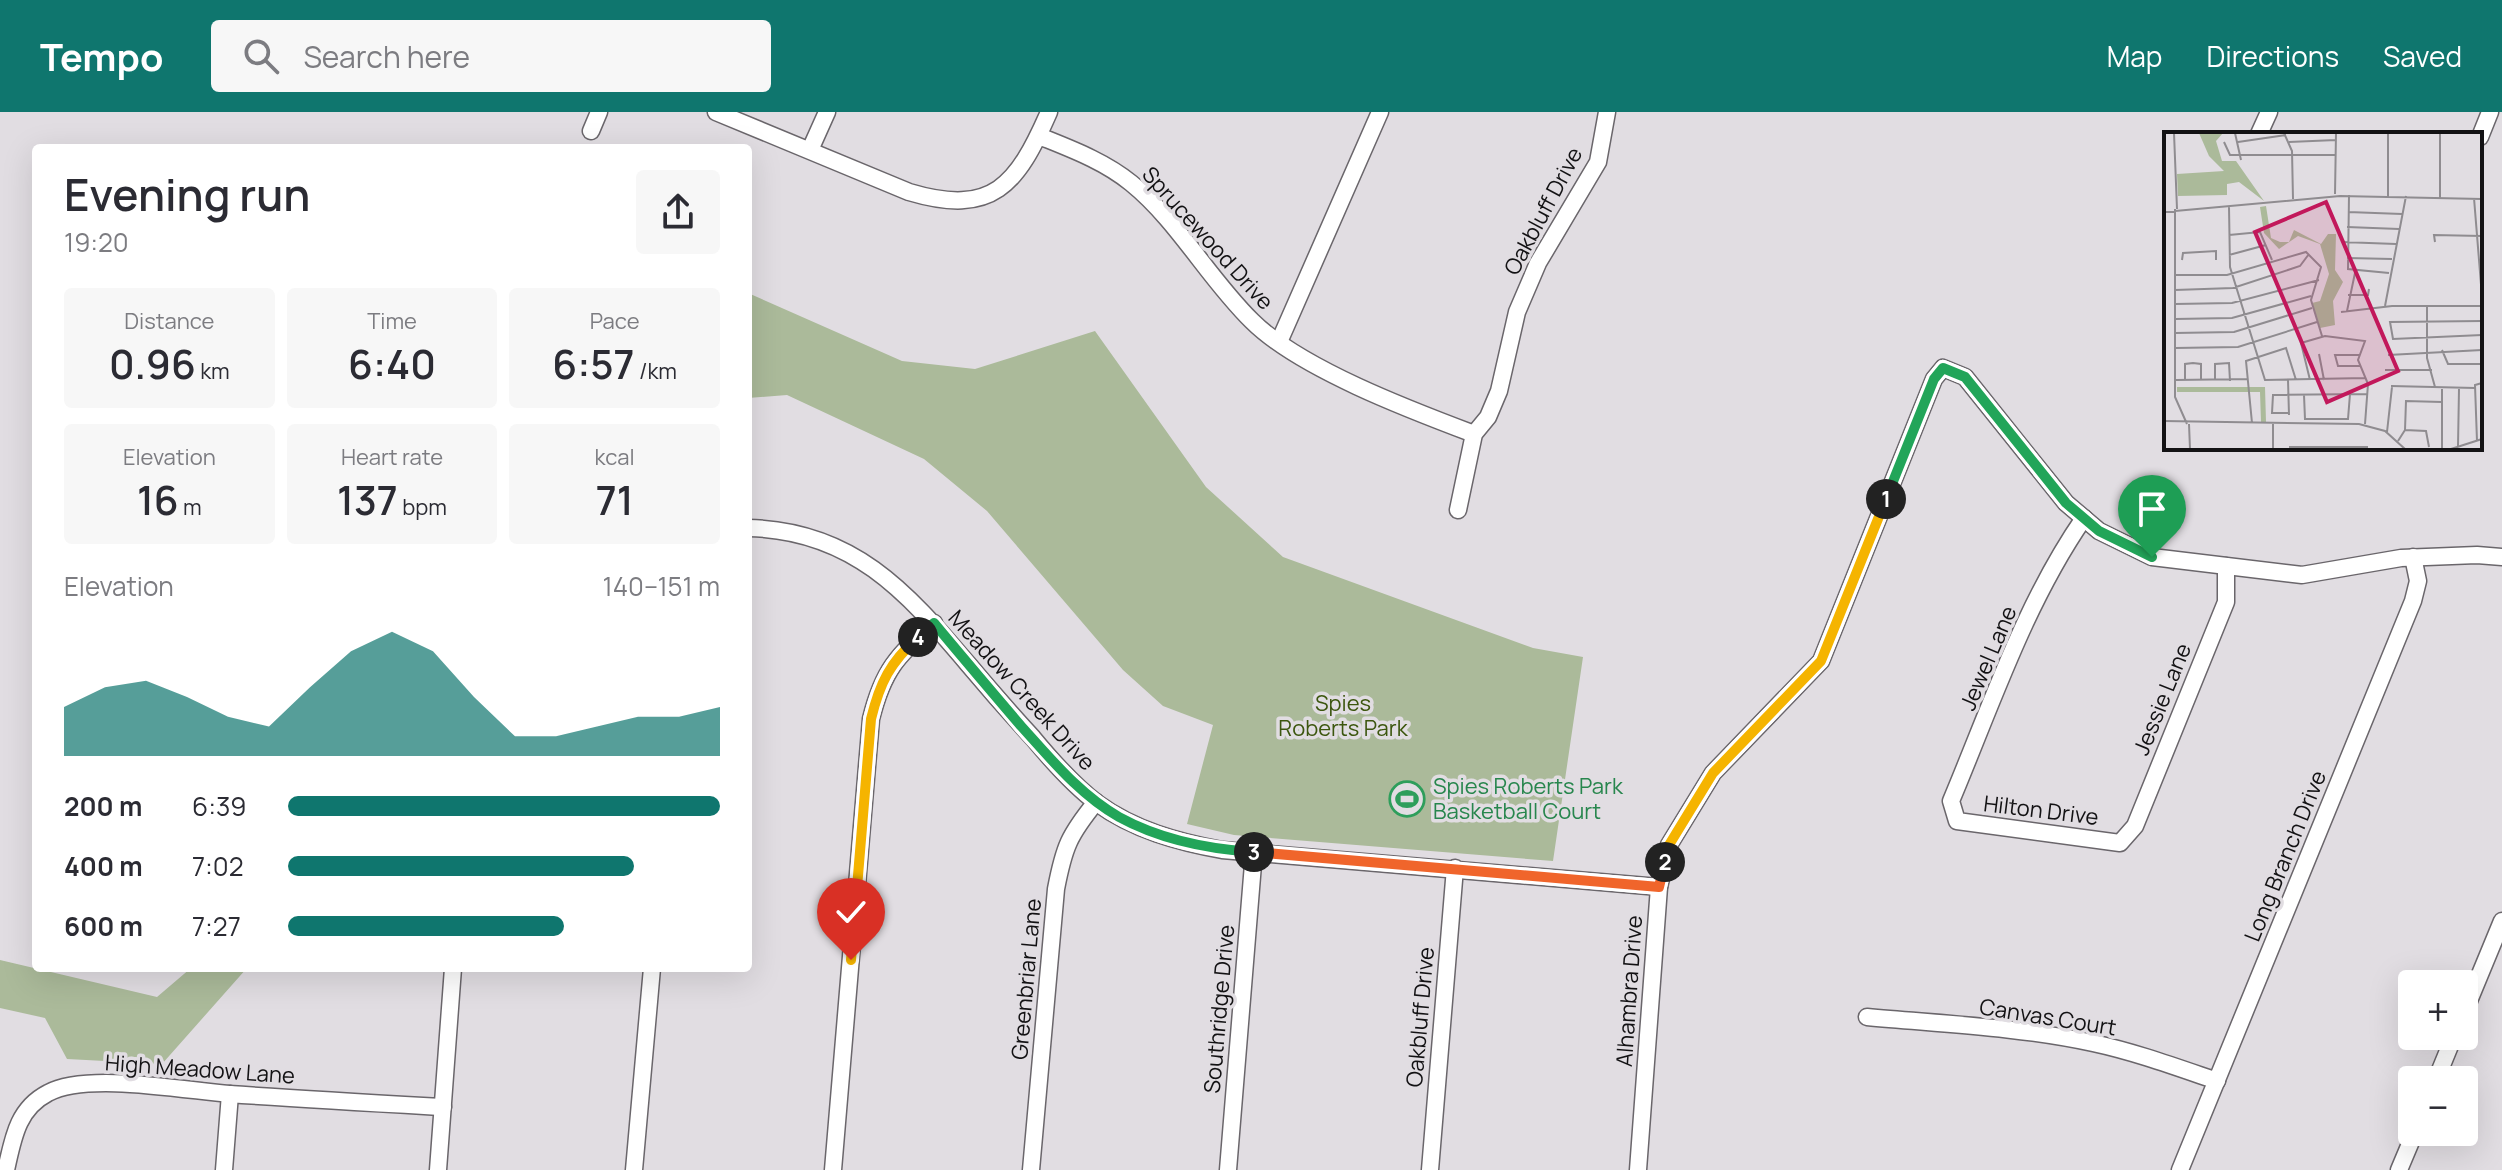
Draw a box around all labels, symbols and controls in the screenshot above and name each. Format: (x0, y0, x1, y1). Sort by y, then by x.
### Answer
search box (211, 20, 771, 92)
text: Tempo (40, 30, 163, 82)
icon: search (239, 34, 283, 78)
text: Search here (303, 36, 470, 77)
text: Map (2107, 37, 2162, 75)
text: Directions (2206, 37, 2339, 75)
text: Saved (2383, 37, 2462, 75)
inset map (2164, 132, 2482, 450)
street label: Oakbluff Drive (1497, 142, 1589, 280)
street label: Sprucewood Drive (1136, 160, 1281, 316)
text: Evening run (64, 164, 310, 224)
button: share (636, 170, 720, 254)
text: 19:20 (64, 224, 129, 260)
text: Distance (124, 306, 214, 336)
text: Time (367, 306, 417, 336)
text: Pace (590, 306, 640, 336)
text: 0.96 (109, 336, 196, 391)
text: 6:40 (348, 336, 436, 391)
text: 6:57 (552, 336, 635, 391)
text: km (196, 356, 230, 386)
text: /km (635, 356, 677, 386)
text: Elevation (123, 442, 216, 472)
text: Heart rate (341, 442, 443, 472)
text: kcal (595, 442, 635, 472)
text: 16 (137, 472, 179, 527)
text: 137 (337, 472, 398, 527)
text: 71 (596, 472, 634, 527)
pin (2118, 475, 2186, 557)
pin: 1 (1866, 479, 1906, 519)
text: 1 (1881, 484, 1891, 514)
icon: arrive (2130, 487, 2174, 531)
text: m (179, 492, 202, 522)
text: bpm (398, 492, 447, 522)
text: Elevation (64, 568, 174, 604)
text: 140–151 m (603, 568, 720, 604)
street label: Jewel Lane (1953, 601, 2024, 715)
street label: Meadow Creek Drive (942, 603, 1102, 777)
pin: 4 (898, 617, 938, 657)
text: 4 (911, 622, 925, 652)
street label: Jessie Lane (2126, 639, 2198, 759)
park label: Spies Roberts Park (1278, 688, 1409, 743)
street label: Long Branch Drive (2237, 766, 2333, 946)
place label: Spies Roberts Park Basketball Court (1433, 771, 1624, 826)
sports icon: Spies Roberts Park Basketball Court (1388, 780, 1426, 818)
text: 200 m (64, 788, 142, 824)
text: 6:39 (192, 788, 246, 824)
street label: Hilton Drive (1982, 788, 2100, 832)
pin: 3 (1234, 832, 1274, 872)
text: 3 (1248, 837, 1260, 867)
pin: 2 (1645, 842, 1685, 882)
text: 2 (1658, 847, 1672, 877)
text: 400 m (64, 848, 143, 884)
text: 7:02 (192, 848, 244, 884)
pin (817, 878, 885, 960)
icon: check (829, 890, 873, 934)
street label: Greenbriar Lane (1004, 897, 1048, 1061)
text: 600 m (64, 908, 143, 944)
text: 7:27 (192, 908, 241, 944)
street label: Alhambra Drive (1609, 914, 1649, 1068)
street label: Southridge Drive (1197, 923, 1241, 1095)
street label: Oakbluff Drive (1399, 945, 1441, 1088)
map controls (2398, 970, 2478, 1146)
button: + (2398, 970, 2478, 1050)
street label: Canvas Court (1977, 991, 2119, 1043)
street label: High Meadow Lane (104, 1047, 296, 1091)
button: − (2398, 1066, 2478, 1146)

